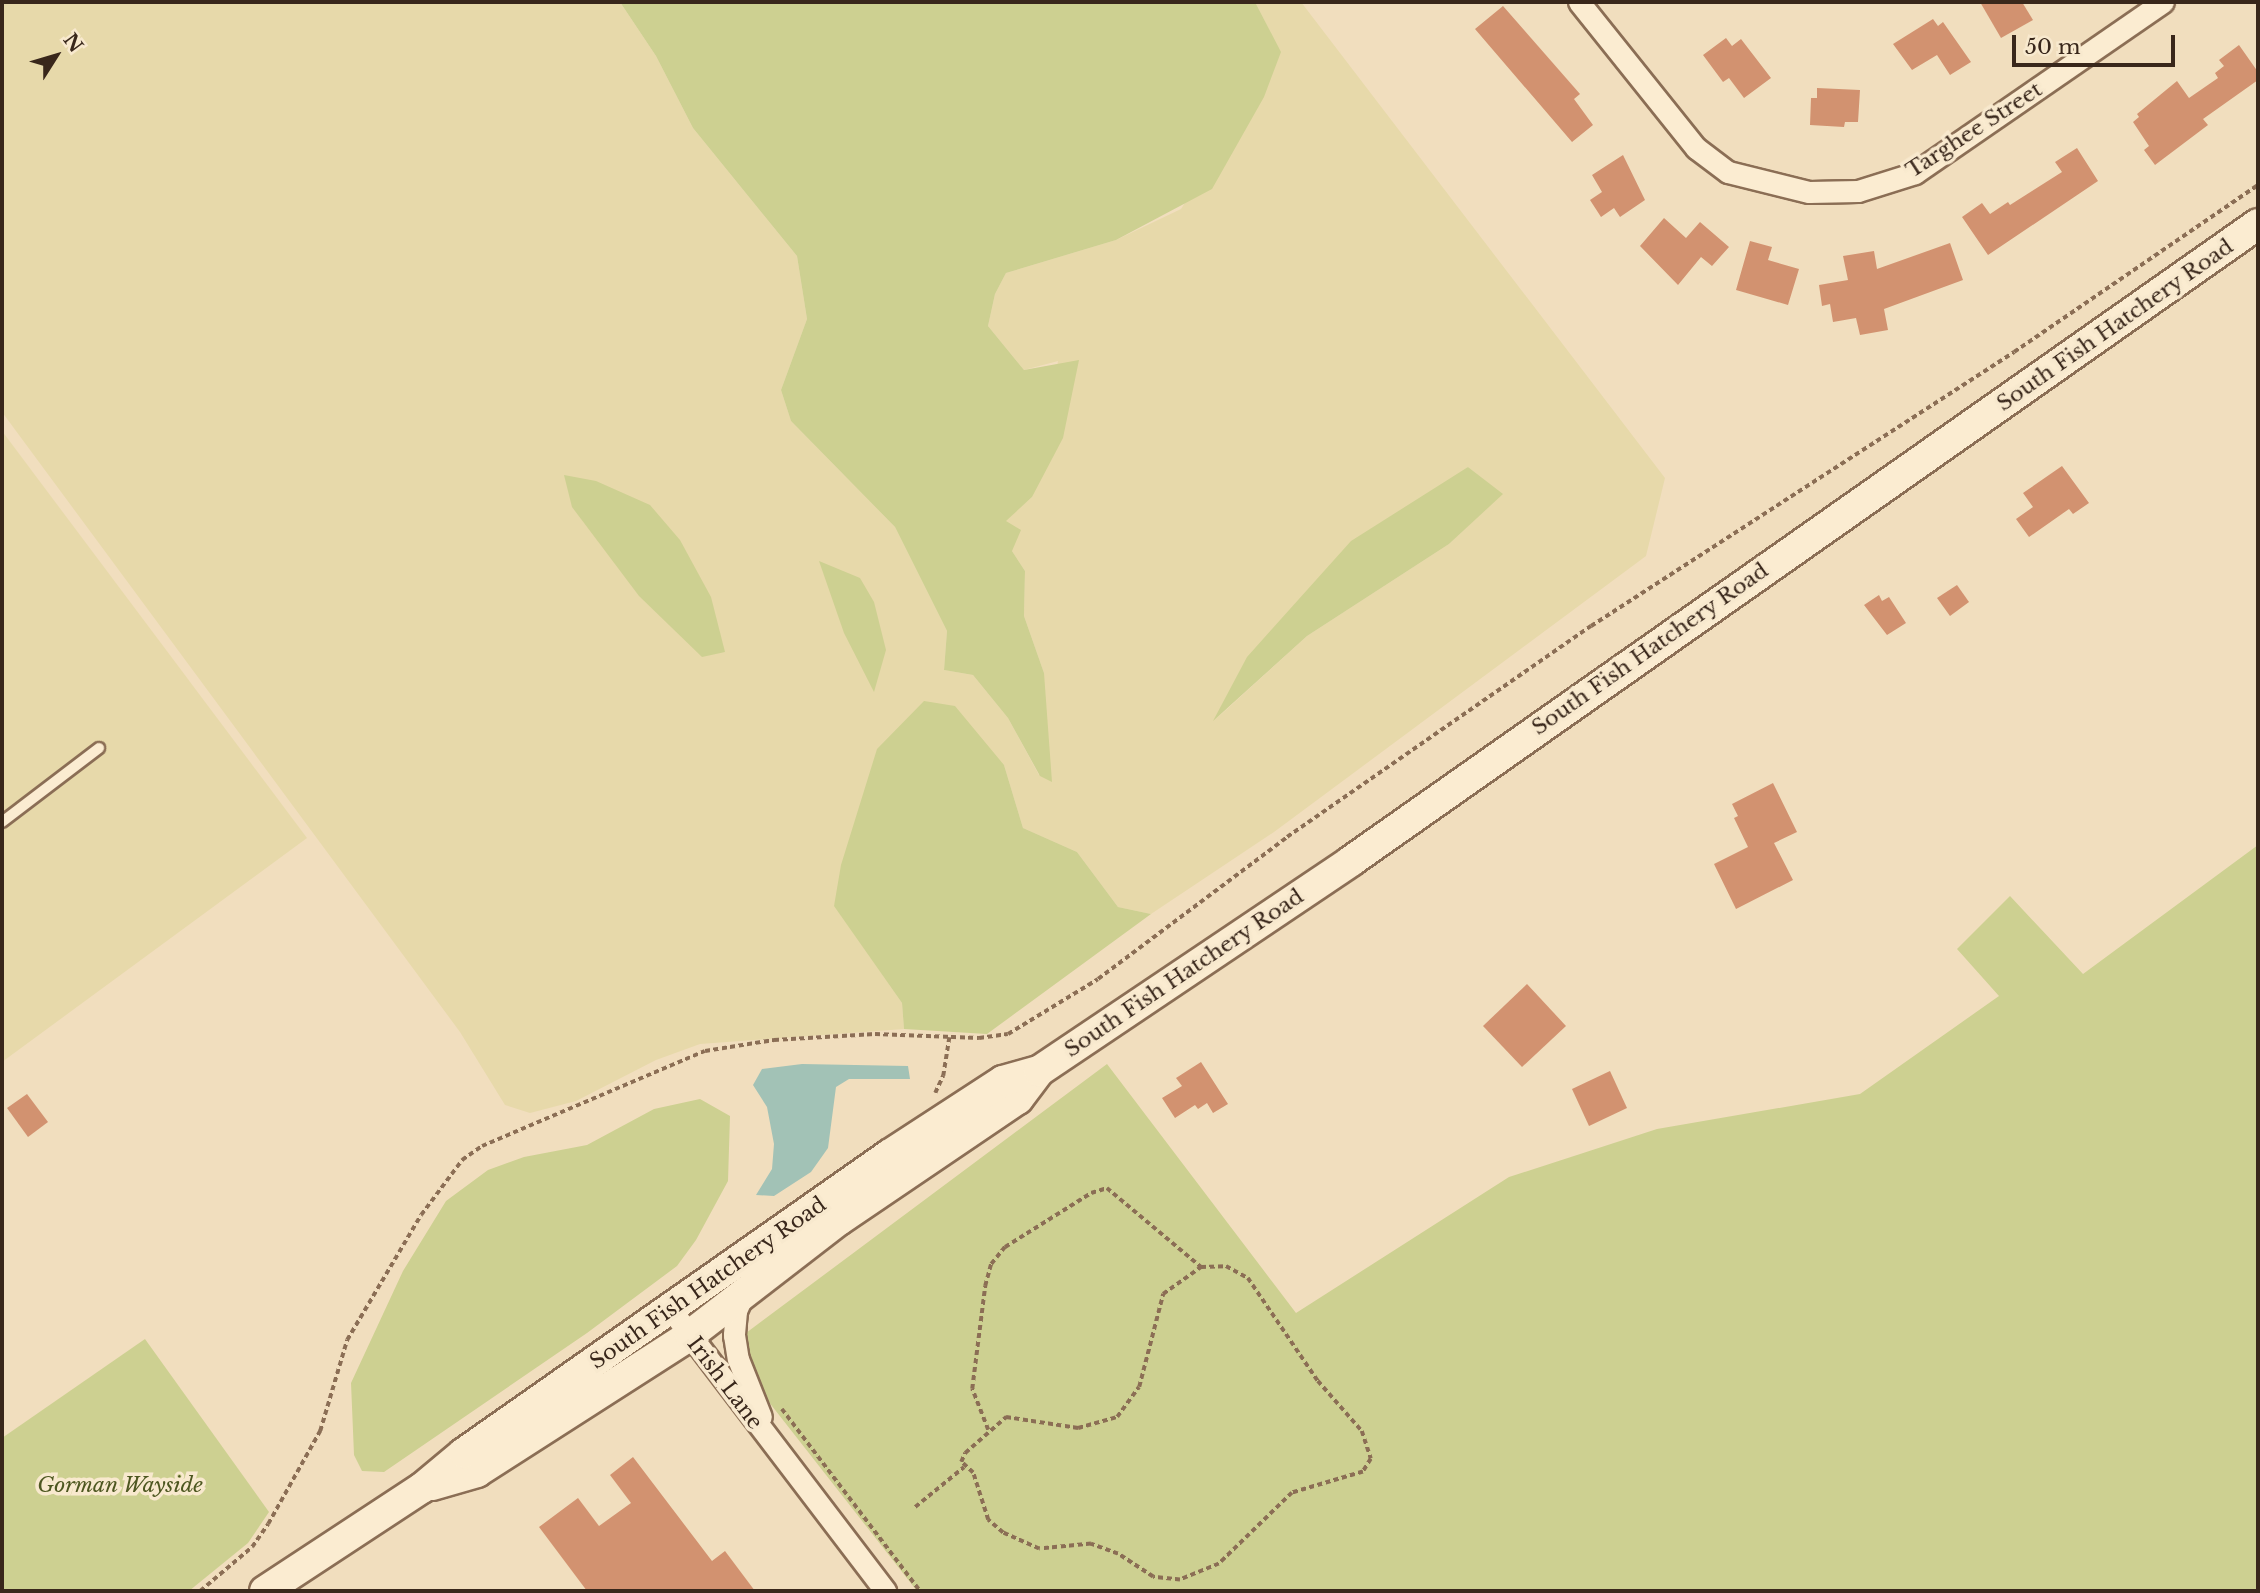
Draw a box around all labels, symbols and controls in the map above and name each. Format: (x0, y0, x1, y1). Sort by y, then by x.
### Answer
north arrow (21, 21, 91, 91)
scale bar (2015, 21, 2178, 65)
text: N (59, 29, 88, 57)
text: 50 m (2025, 34, 2080, 60)
street label: Targhee Street (1901, 77, 2047, 183)
street label: South Fish Hatchery Road (1992, 233, 2238, 417)
street label: South Fish Hatchery Road (1527, 557, 1773, 741)
street label: South Fish Hatchery Road (1060, 883, 1308, 1063)
street label: South Fish Hatchery Road (585, 1191, 831, 1375)
street label: Irish Lane (682, 1332, 768, 1434)
park label: Gorman Wayside (37, 1472, 203, 1498)

